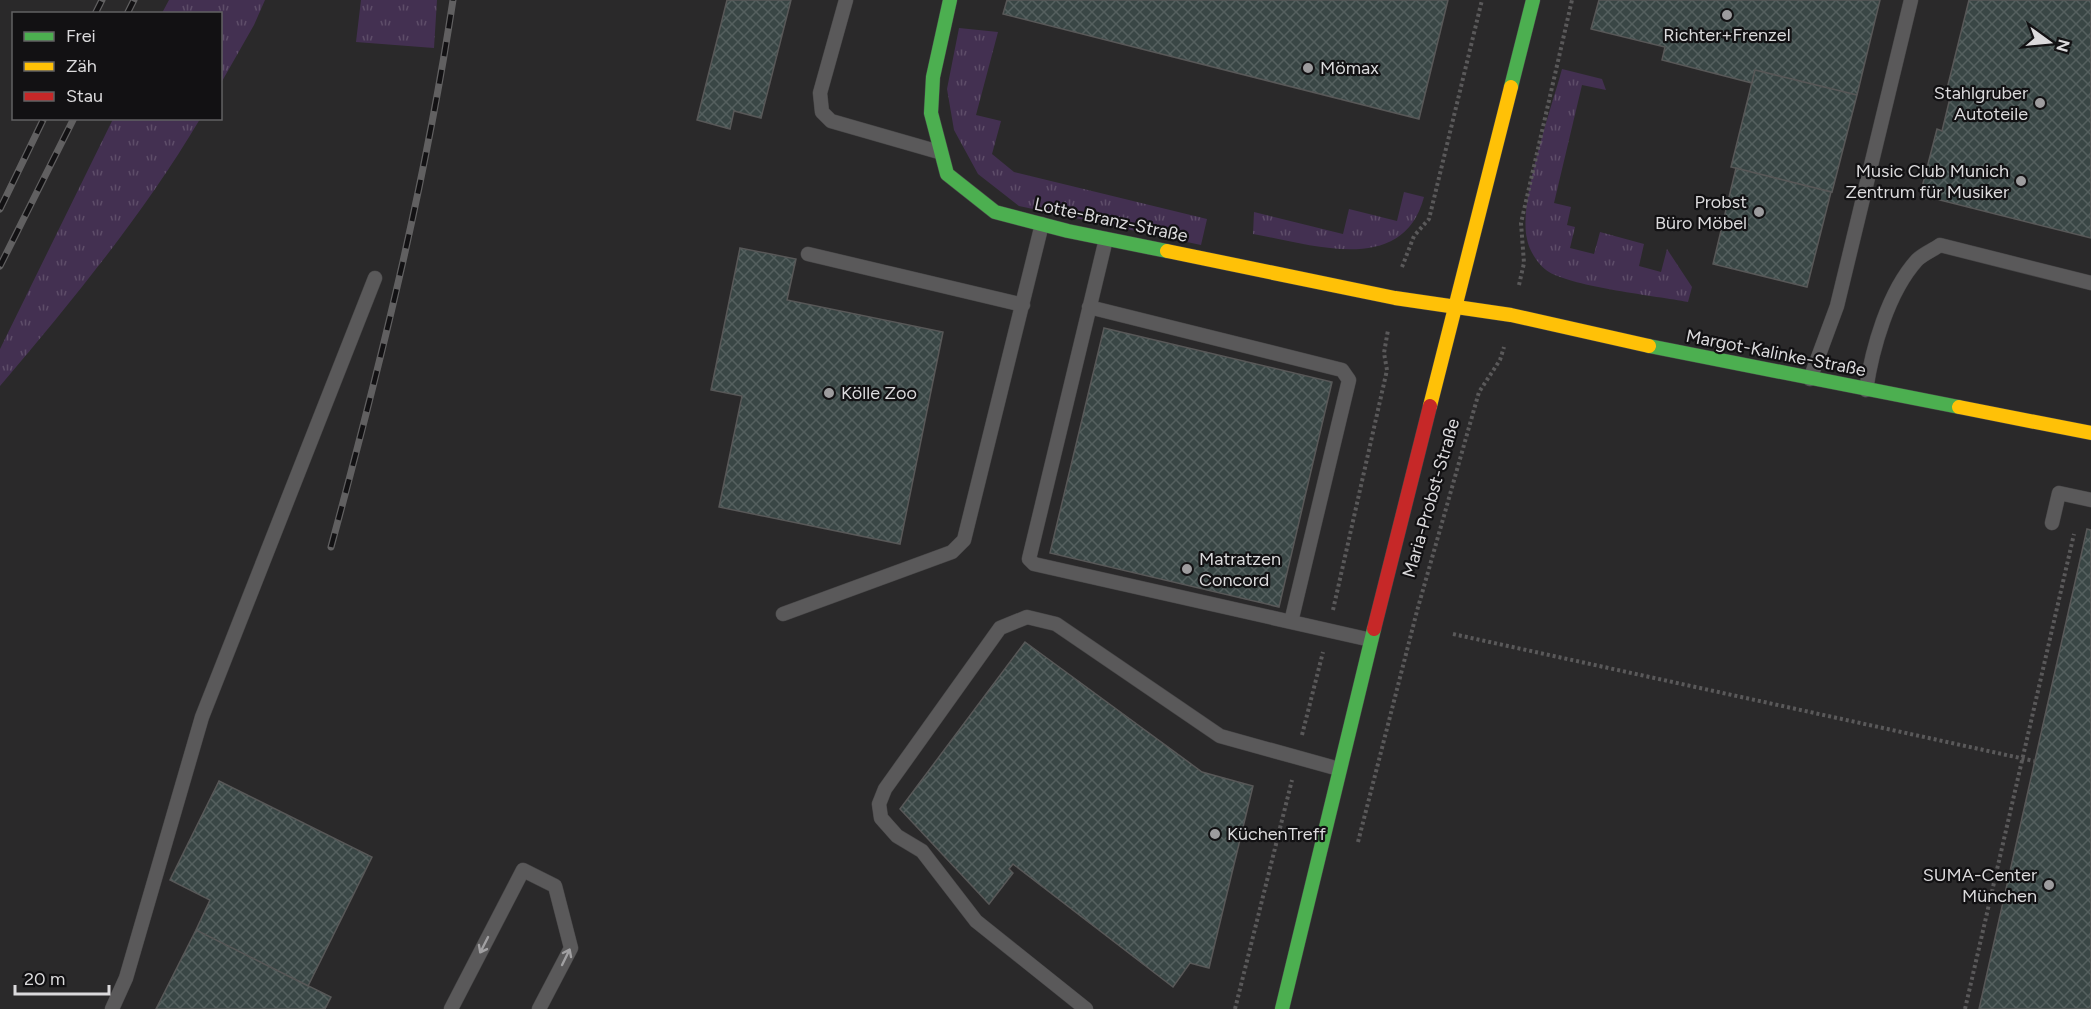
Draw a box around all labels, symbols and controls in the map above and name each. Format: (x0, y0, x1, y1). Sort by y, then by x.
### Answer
marker: Richter+Frenzel (1720, 8, 1734, 22)
legend (12, 12, 222, 120)
north arrow (2019, 12, 2079, 72)
place label: Richter+Frenzel (1663, 24, 1791, 46)
text: Frei (66, 25, 96, 47)
text: N (2052, 37, 2074, 54)
text: Zäh (66, 55, 97, 77)
place label: Mömax (1320, 57, 1379, 79)
marker: Mömax (1301, 61, 1315, 75)
place label: Stahlgruber Autoteile (1934, 82, 2028, 125)
text: Stau (66, 85, 103, 107)
marker: Stahlgruber Autoteile (2033, 96, 2047, 110)
place label: Music Club Munich Zentrum für Musiker (1845, 160, 2009, 203)
marker: Music Club Munich Zentrum für Musiker (2014, 174, 2028, 188)
place label: Probst Büro Möbel (1655, 191, 1747, 234)
street label: Lotte-Branz-Straße (1032, 193, 1190, 247)
marker: Probst Büro Möbel (1752, 205, 1766, 219)
street label: Margot-Kalinke-Straße (1684, 325, 1868, 381)
place label: Kölle Zoo (841, 382, 917, 404)
marker: Kölle Zoo (822, 386, 836, 400)
street label: Maria-Probst-Straße (1398, 416, 1464, 580)
place label: Matratzen Concord (1199, 548, 1281, 591)
marker: Matratzen Concord (1180, 562, 1194, 576)
place label: KüchenTreff (1227, 823, 1326, 845)
marker: KüchenTreff (1208, 827, 1222, 841)
place label: SUMA-Center München (1923, 864, 2037, 907)
marker: SUMA-Center München (2042, 878, 2056, 892)
one-way arrow (478, 936, 489, 954)
one-way arrow (560, 948, 572, 966)
scale bar (15, 958, 110, 996)
text: 20 m (24, 968, 65, 990)

